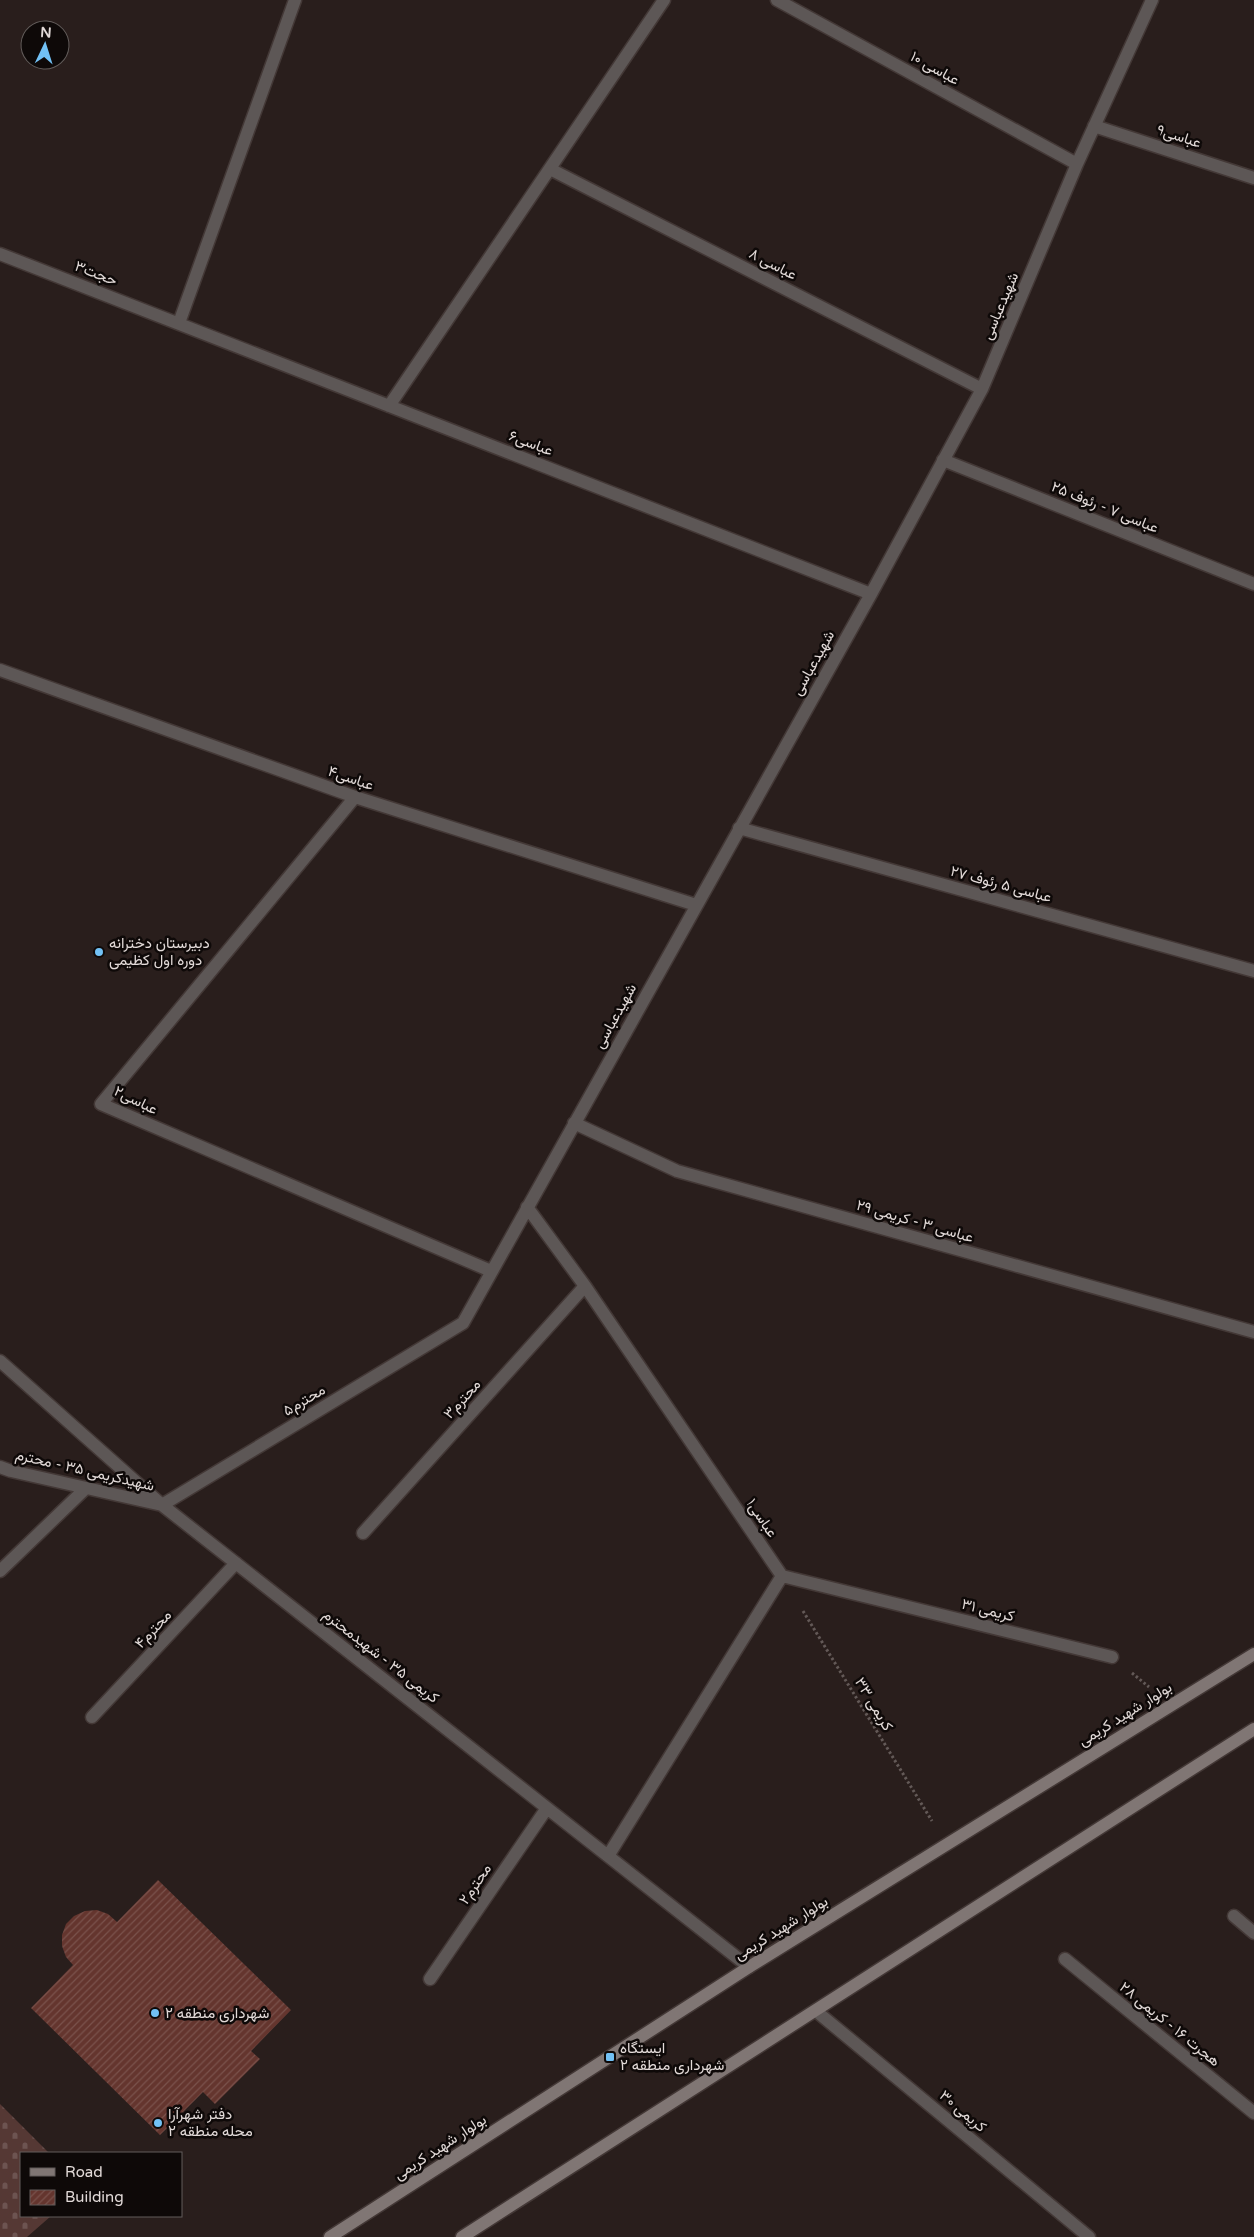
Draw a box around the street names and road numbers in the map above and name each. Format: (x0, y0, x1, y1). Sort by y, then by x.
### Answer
street label: عباسی ۱۰ (907, 47, 963, 90)
street label: عباسی۹ (1154, 120, 1204, 153)
street label: عباسی ۸ (746, 244, 800, 285)
street label: حجت۳ (72, 257, 120, 289)
street label: شهیدعباسی (978, 270, 1023, 343)
street label: عباسی۶ (506, 426, 556, 461)
street label: عباسی ۷ - رئوف ۲۵ (1048, 477, 1161, 538)
street label: شهیدعباسی (788, 627, 839, 699)
street label: عباسی۴ (325, 762, 376, 795)
street label: عباسی ۵ رئوف ۲۷ (948, 862, 1054, 907)
street label: شهیدعباسی (590, 980, 641, 1052)
street label: عباسی۲ (111, 1082, 161, 1119)
street label: عباسی ۳ - کریمی ۲۹ (854, 1196, 976, 1247)
street label: محترم۳ (440, 1375, 485, 1423)
street label: محترم۵ (280, 1380, 329, 1420)
street label: شهیدکریمی ۳۵ - محترم (14, 1445, 156, 1496)
street label: عباسی۱ (742, 1495, 782, 1542)
street label: کریمی ۳۱ (959, 1595, 1017, 1626)
street label: کریمی ۳۵ - شهیدمحترم (319, 1605, 443, 1708)
street label: محترم۴ (131, 1606, 176, 1653)
street label: کریمی ۳۳ (850, 1674, 897, 1735)
street label: بولوار شهید کریمی (1075, 1678, 1176, 1751)
street label: محترم۲ (455, 1860, 496, 1908)
street label: بولوار شهید کریمی (731, 1892, 832, 1965)
street label: هجرت ۱۶ - کریمی ۲۸ (1115, 1978, 1224, 2071)
street label: کریمی ۳۰ (935, 2086, 990, 2137)
street label: بولوار شهید کریمی (390, 2110, 490, 2184)

